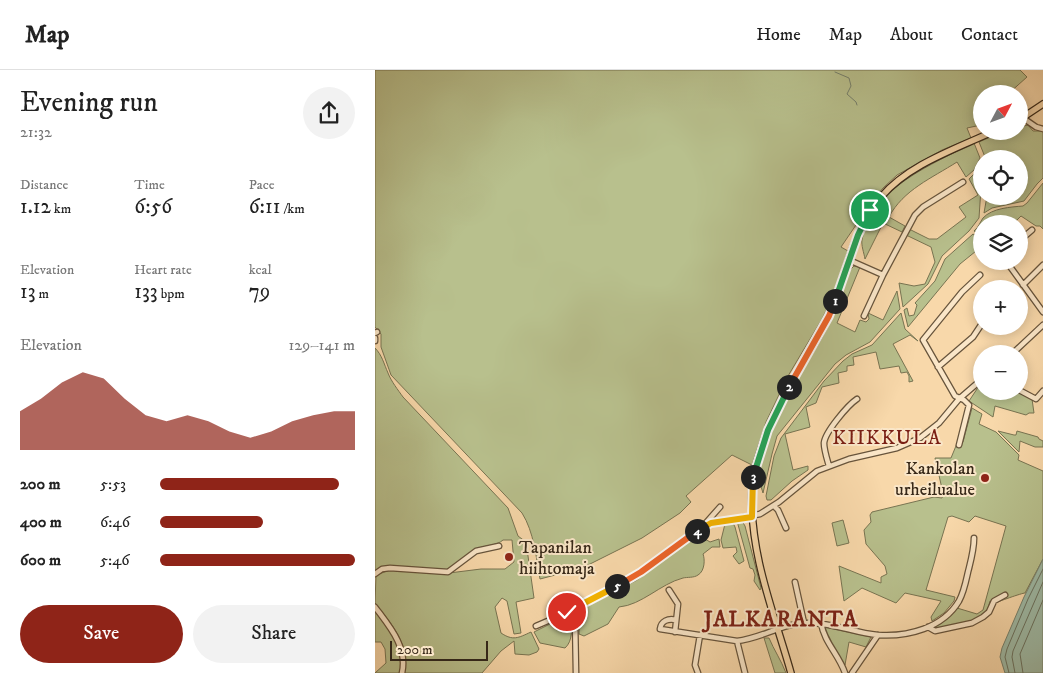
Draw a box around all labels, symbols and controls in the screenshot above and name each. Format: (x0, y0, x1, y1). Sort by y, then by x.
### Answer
text: Map (25, 20, 69, 50)
text: Home (756, 24, 801, 46)
text: Map (829, 24, 862, 46)
text: About (890, 24, 933, 46)
text: Contact (961, 24, 1018, 46)
text: Evening run (20, 85, 158, 120)
north arrow (973, 85, 1027, 140)
map controls (973, 85, 1028, 400)
button: share (303, 87, 355, 139)
text: 21:32 (20, 122, 52, 142)
button: locate (973, 150, 1028, 205)
text: Distance (20, 176, 68, 194)
text: Time (134, 176, 165, 194)
text: Pace (249, 176, 275, 194)
pin (849, 189, 891, 231)
text: 1.12 (20, 194, 51, 220)
text: 6:56 (134, 194, 172, 220)
text: 6:11 (249, 194, 280, 220)
icon: arrive (856, 196, 884, 224)
text: km (51, 200, 71, 218)
text: /km (280, 200, 305, 218)
button: layers (973, 215, 1028, 270)
text: Elevation (20, 261, 74, 279)
text: Heart rate (134, 261, 192, 279)
text: kcal (249, 261, 272, 279)
text: 13 (20, 279, 36, 305)
text: 133 (134, 279, 158, 305)
text: 79 (249, 279, 270, 305)
button: + (973, 280, 1028, 335)
text: m (36, 285, 49, 303)
text: bpm (158, 285, 185, 303)
pin: 1 (823, 288, 847, 314)
text: 1 (833, 292, 838, 310)
text: Elevation (20, 335, 82, 355)
text: 129–141 m (288, 335, 355, 355)
button: − (973, 345, 1028, 400)
pin: 2 (777, 374, 801, 400)
text: 2 (786, 378, 793, 396)
district label: KIIKKULA (832, 426, 942, 451)
place label: Kankolan urheilualue (895, 458, 976, 501)
pin: 3 (741, 464, 765, 490)
text: 3 (751, 468, 756, 486)
marker: Kankolan urheilualue (979, 472, 991, 484)
text: 200 m (20, 474, 61, 494)
text: 5:53 (100, 474, 126, 494)
text: 400 m (20, 512, 62, 532)
text: 6:46 (100, 512, 130, 532)
pin: 4 (685, 518, 709, 544)
text: 4 (693, 522, 702, 540)
place label: Tapanilan hiihtomaja (519, 537, 595, 580)
text: 600 m (20, 550, 61, 570)
text: 5:46 (100, 550, 130, 570)
marker: Tapanilan hiihtomaja (503, 551, 515, 563)
pin: 5 (605, 574, 629, 598)
text: 5 (614, 577, 621, 595)
pin (546, 591, 588, 633)
icon: check (553, 598, 581, 626)
button: Save (20, 605, 183, 663)
button: Share (193, 605, 355, 663)
district label: JALKARANTA (701, 606, 858, 633)
scale bar (390, 638, 487, 661)
text: 200 m (397, 641, 432, 659)

